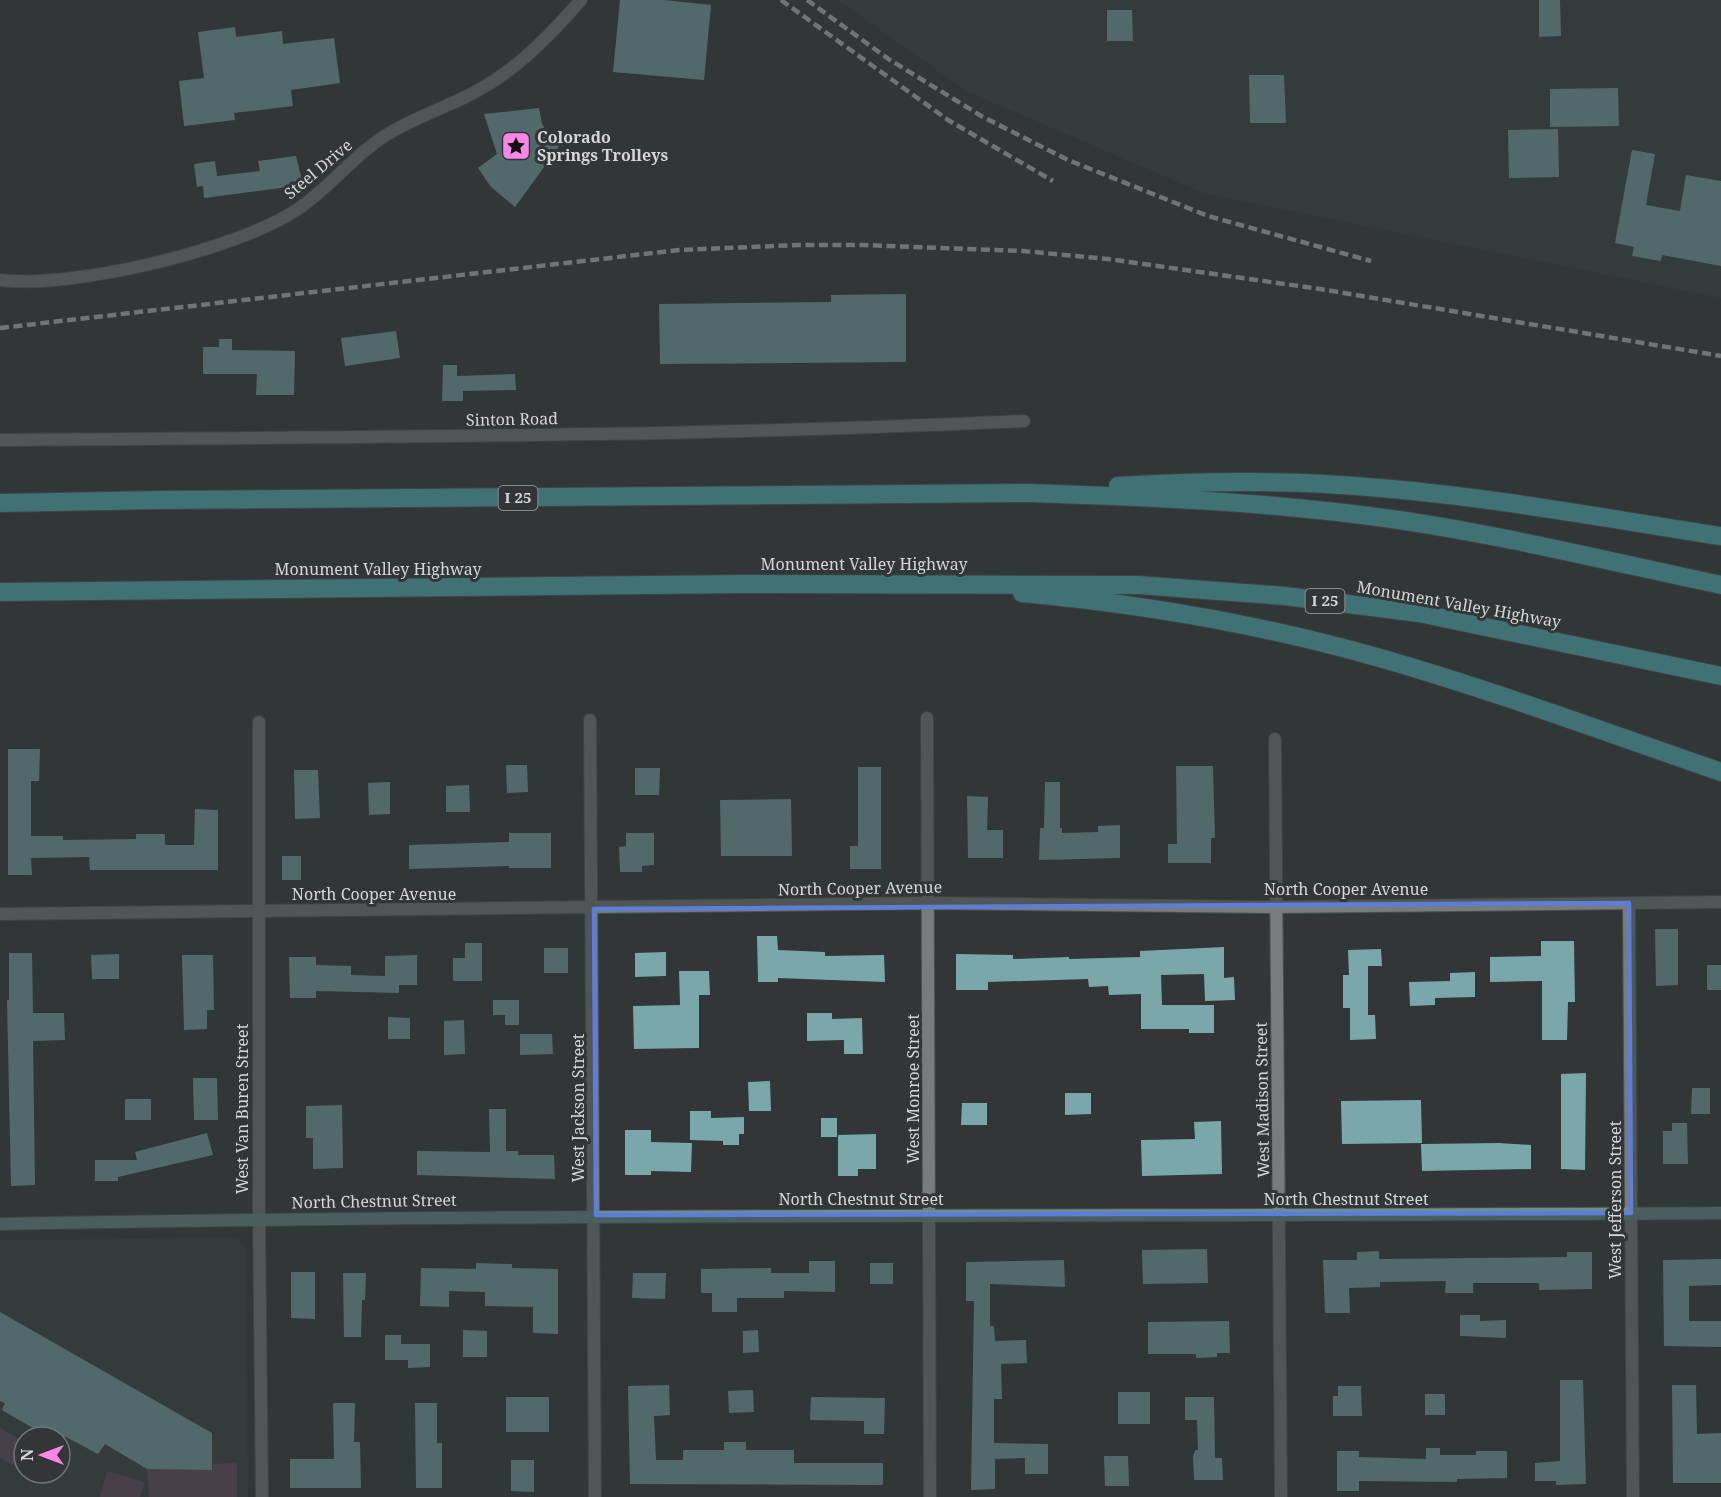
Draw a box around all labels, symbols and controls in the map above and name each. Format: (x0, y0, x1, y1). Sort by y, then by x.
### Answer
place label: Colorado Springs Trolleys (537, 126, 668, 166)
place icon: Colorado Springs Trolleys (500, 130, 532, 162)
street label: Steel Drive (279, 134, 357, 204)
street label: Sinton Road (466, 407, 558, 431)
road number: I 25 (498, 486, 538, 510)
street label: Monument Valley Highway (760, 553, 969, 575)
street label: Monument Valley Highway (274, 558, 483, 580)
street label: Monument Valley Highway (1355, 575, 1564, 633)
road number: I 25 (1306, 589, 1344, 613)
street label: North Cooper Avenue (778, 876, 942, 900)
street label: North Cooper Avenue (1264, 878, 1428, 900)
street label: North Cooper Avenue (292, 883, 456, 905)
street label: West Monroe Street (902, 1014, 924, 1164)
street label: West Madison Street (1250, 1022, 1274, 1178)
street label: West Van Buren Street (231, 1023, 253, 1194)
street label: West Jackson Street (567, 1033, 589, 1182)
street label: West Jefferson Street (1604, 1120, 1626, 1279)
street label: North Chestnut Street (778, 1188, 944, 1210)
street label: North Chestnut Street (1263, 1188, 1429, 1210)
street label: North Chestnut Street (291, 1189, 457, 1213)
north arrow (12, 1425, 72, 1485)
text: N (16, 1448, 38, 1461)

